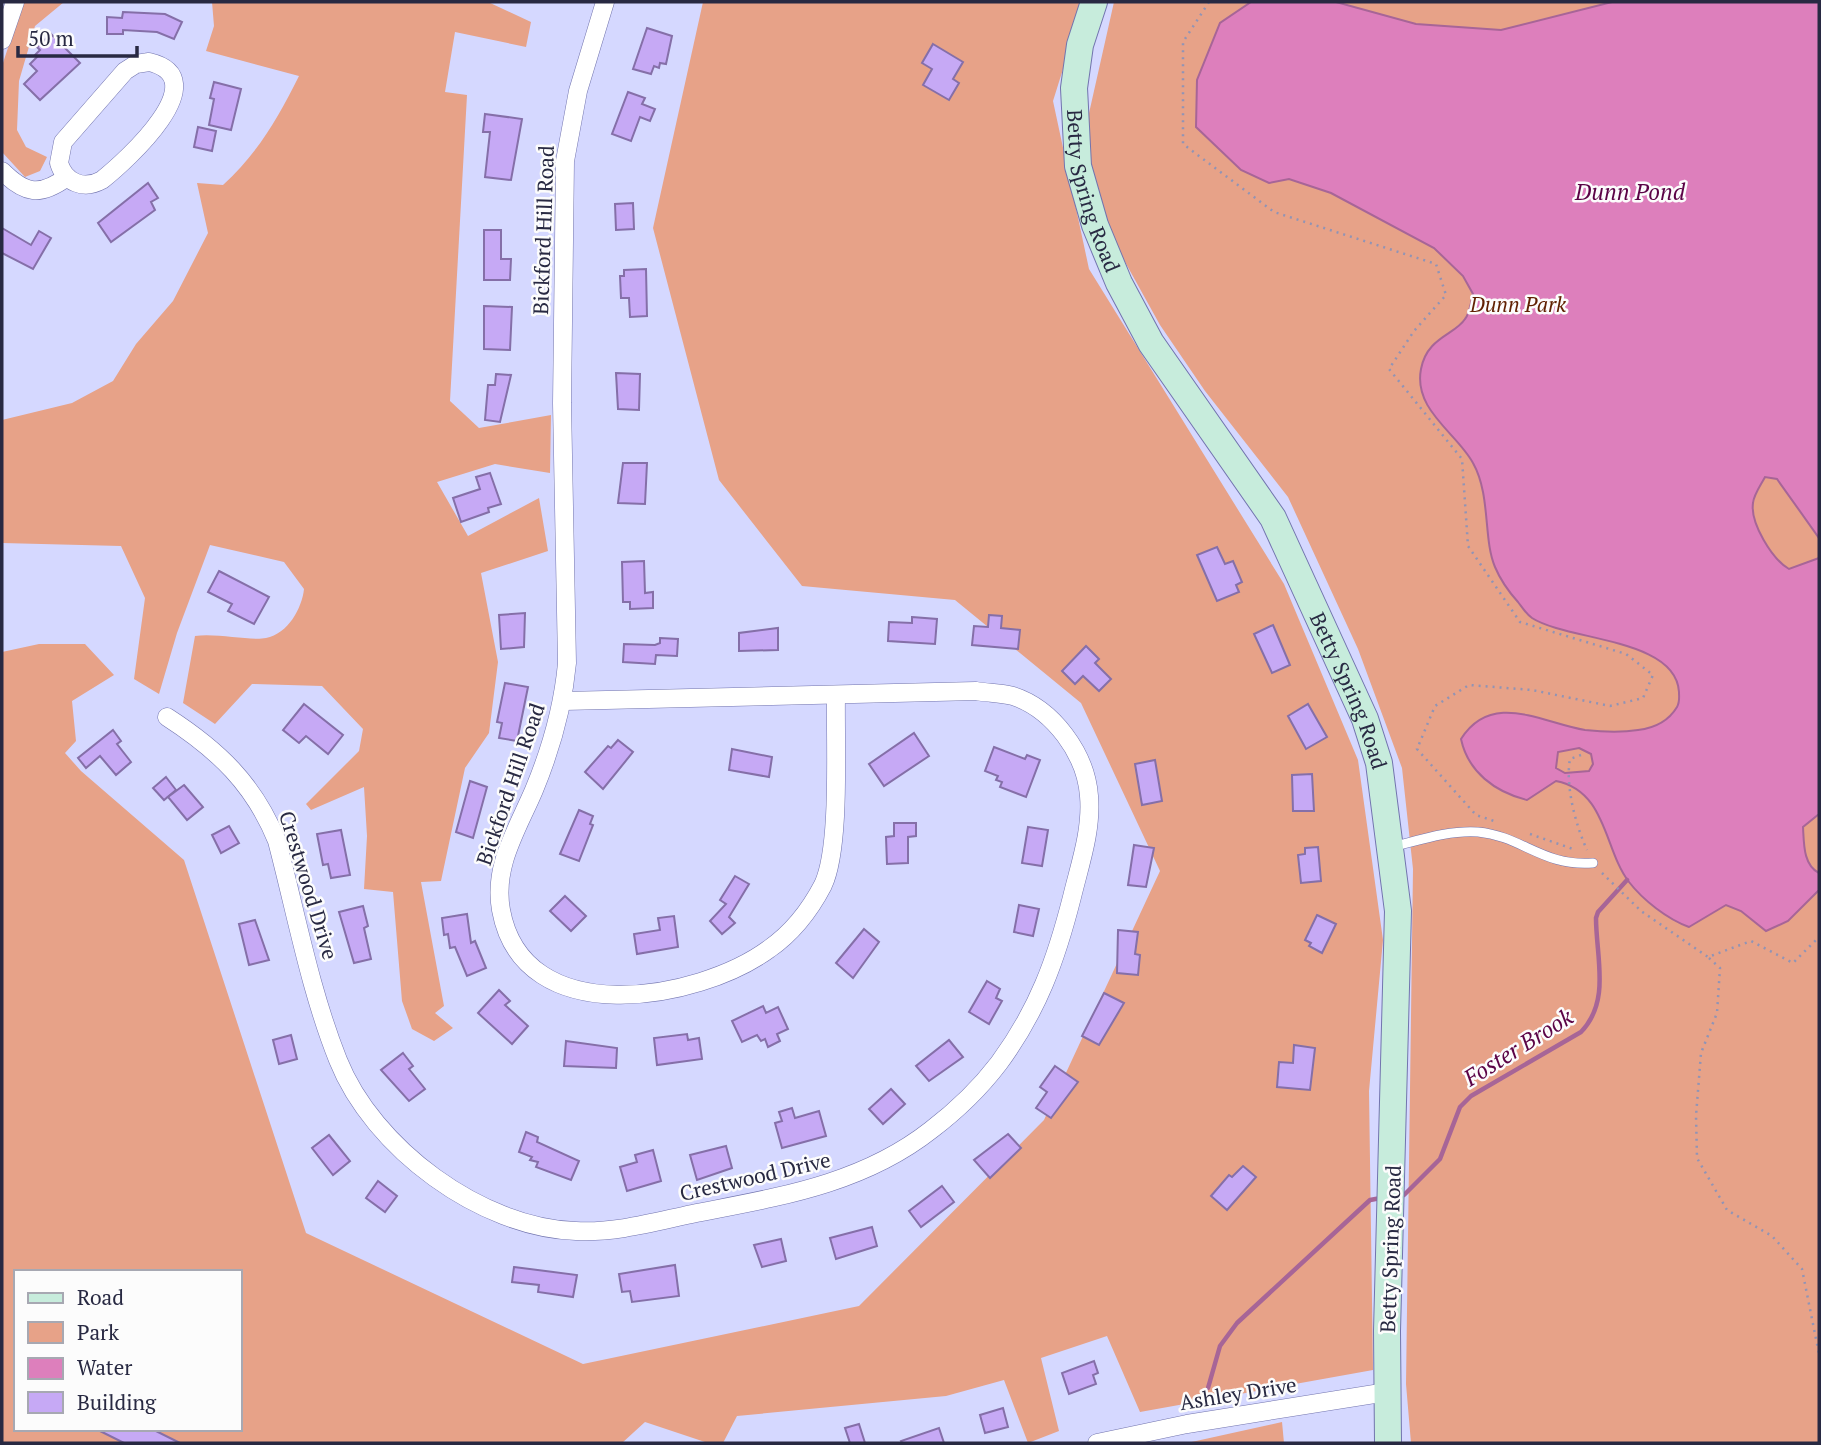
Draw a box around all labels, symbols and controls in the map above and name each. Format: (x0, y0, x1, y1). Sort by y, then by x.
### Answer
scale bar (18, 14, 136, 58)
text: 50 m (28, 24, 74, 52)
street label: Betty Spring Road (1061, 109, 1127, 277)
street label: Bickford Hill Road (526, 145, 560, 315)
water label: Dunn Pond (1574, 176, 1686, 207)
park label: Dunn Park (1469, 290, 1567, 318)
street label: Betty Spring Road (1304, 607, 1394, 773)
street label: Bickford Hill Road (469, 699, 551, 869)
street label: Crestwood Drive (273, 807, 345, 963)
water label: Foster Brook (1457, 1001, 1579, 1093)
street label: Crestwood Drive (677, 1145, 833, 1207)
street label: Betty Spring Road (1373, 1164, 1407, 1333)
legend (14, 1270, 242, 1431)
text: Road (77, 1283, 124, 1311)
text: Park (77, 1318, 119, 1346)
text: Water (77, 1353, 132, 1381)
street label: Ashley Drive (1178, 1370, 1298, 1416)
text: Building (77, 1388, 157, 1416)

